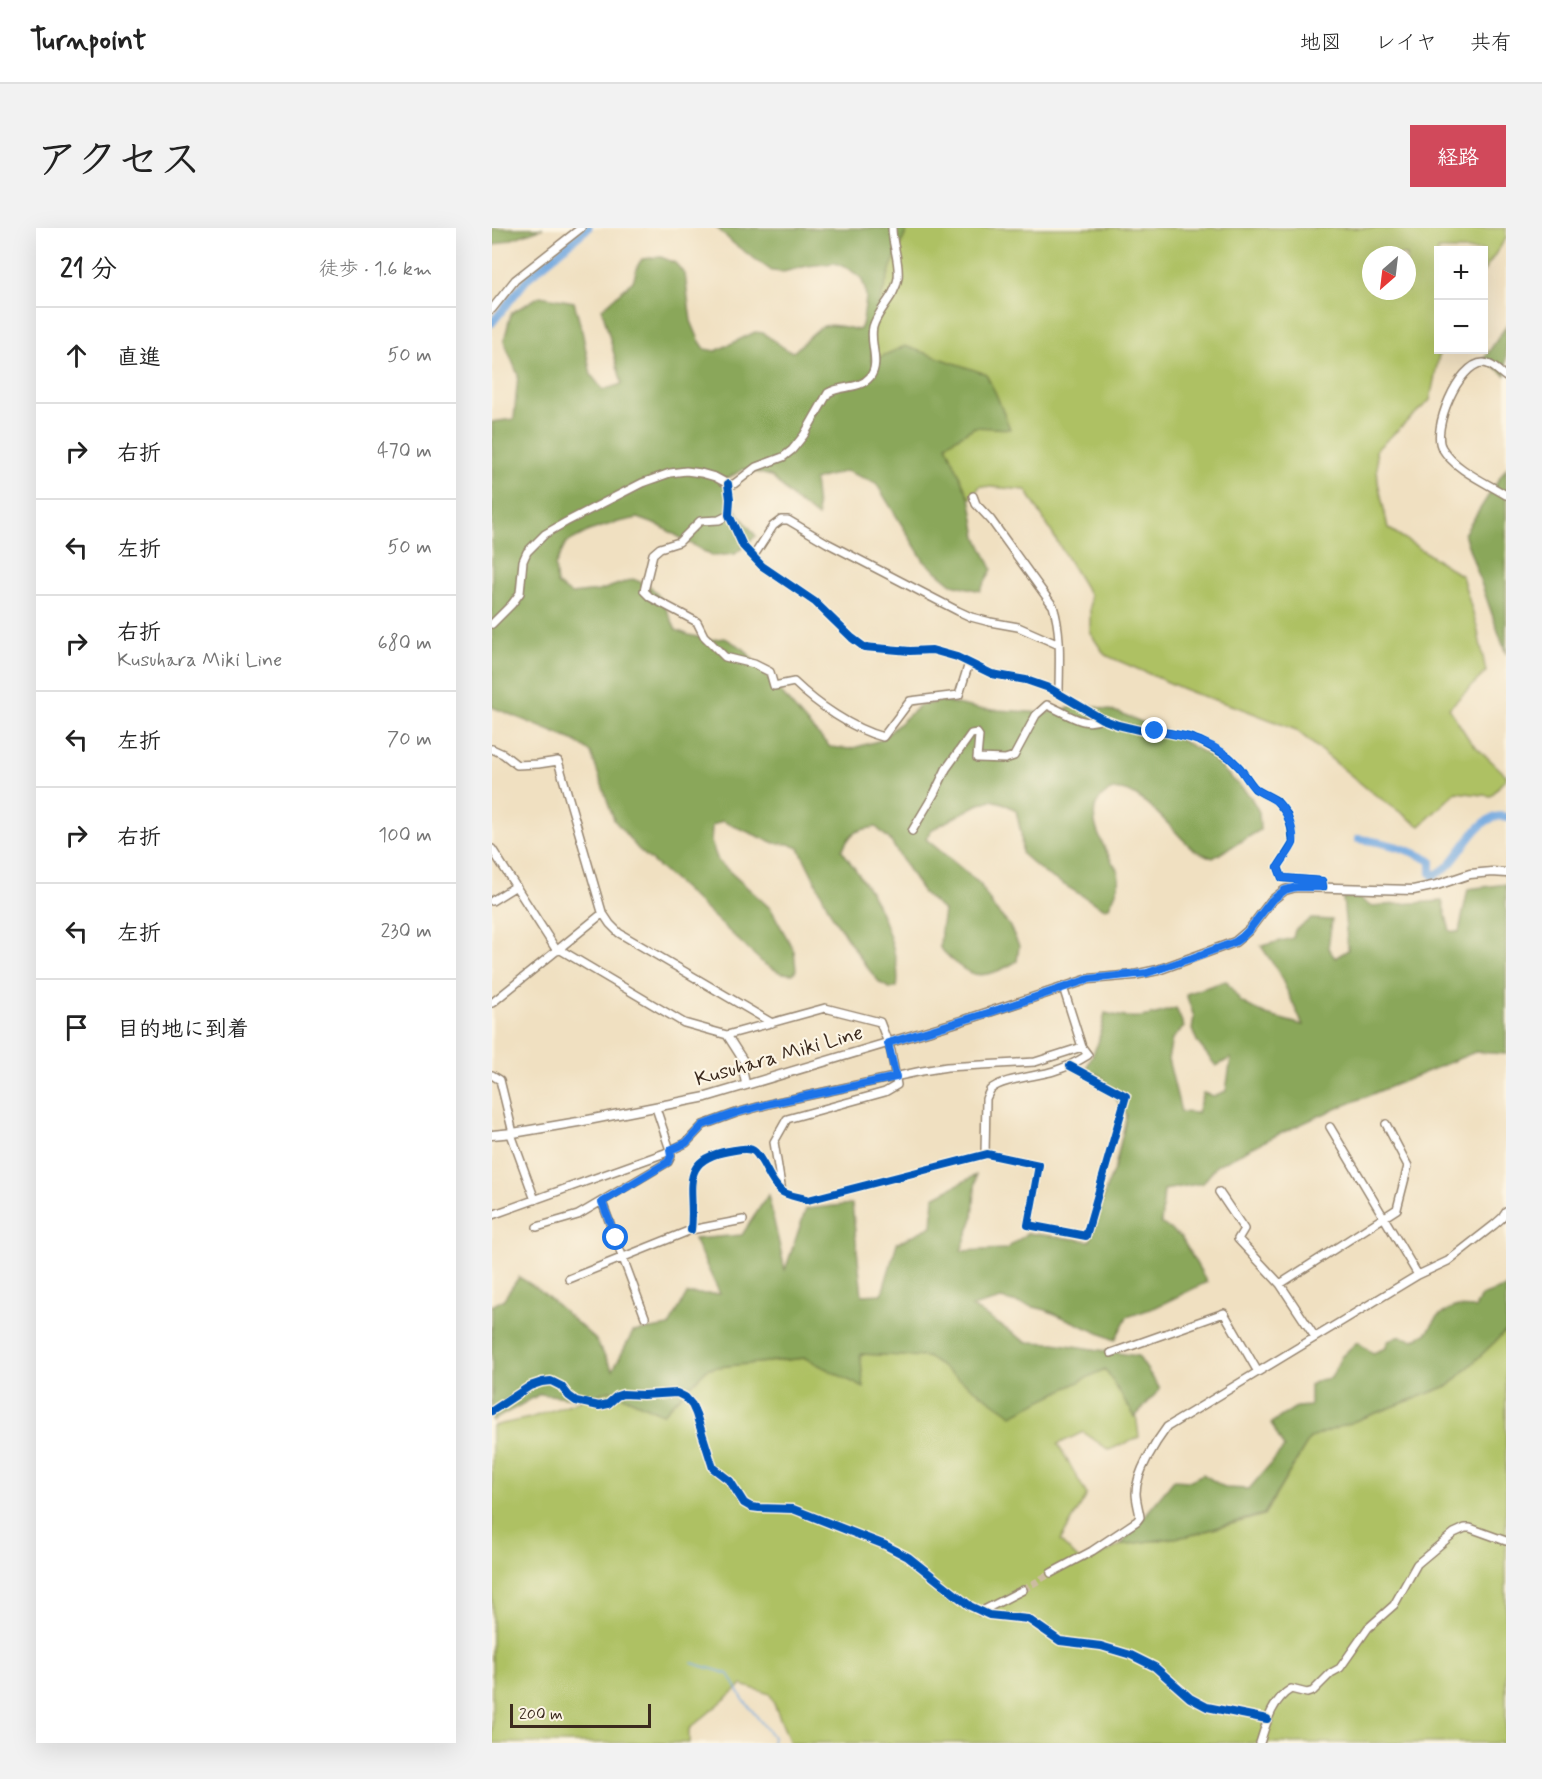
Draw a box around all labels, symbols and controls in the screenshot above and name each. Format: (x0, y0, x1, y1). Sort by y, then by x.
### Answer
text: Turnpoint (30, 23, 146, 60)
text: 地図 (1300, 29, 1342, 57)
text: レイヤ (1375, 29, 1437, 57)
text: 共有 (1470, 29, 1512, 57)
button: 経路 (1410, 125, 1506, 187)
text: アクセス (36, 134, 201, 189)
north arrow (1362, 246, 1416, 300)
map controls (1434, 246, 1488, 354)
button: + (1434, 246, 1488, 300)
text: 21 分 (60, 253, 117, 287)
text: 徒歩 · 1.6 km (319, 256, 432, 283)
button: − (1434, 300, 1488, 354)
icon: ahead (60, 339, 93, 372)
text: 50 m (387, 342, 432, 369)
text: 直進 (117, 344, 161, 372)
icon: right (60, 435, 93, 468)
text: 470 m (377, 438, 432, 465)
text: 右折 (117, 440, 161, 468)
icon: left (60, 531, 93, 564)
text: 50 m (387, 534, 432, 561)
text: 左折 (117, 536, 161, 564)
text: 右折 (117, 619, 161, 647)
icon: right (60, 627, 93, 660)
text: 680 m (377, 630, 432, 657)
text: Kusuhara Miki Line (117, 647, 282, 674)
route end (1141, 717, 1167, 743)
icon: left (60, 723, 93, 756)
text: 70 m (387, 726, 432, 753)
text: 左折 (117, 728, 161, 756)
icon: right (60, 819, 93, 852)
text: 100 m (378, 822, 432, 849)
text: 右折 (117, 824, 161, 852)
icon: left (60, 915, 93, 948)
text: 230 m (380, 918, 432, 945)
text: 左折 (117, 920, 161, 948)
icon: arrive (60, 1011, 93, 1044)
text: 目的地に到着 (117, 1016, 249, 1044)
street label: Kusuhara Miki Line (692, 1019, 866, 1093)
route start (602, 1224, 628, 1250)
scale bar (510, 1701, 651, 1728)
text: 200 m (519, 1704, 563, 1725)

